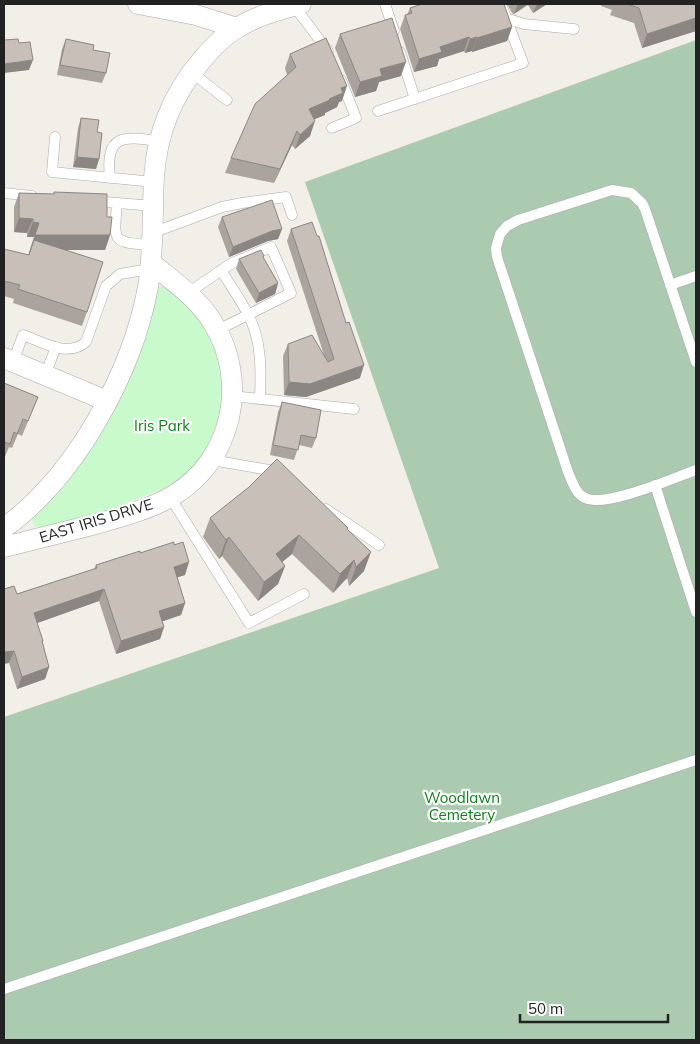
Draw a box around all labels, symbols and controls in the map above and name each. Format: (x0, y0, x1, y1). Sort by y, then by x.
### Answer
park label: Iris Park (134, 416, 190, 435)
street label: EAST IRIS DRIVE (37, 494, 155, 547)
park label: Woodlawn Cemetery (424, 788, 500, 824)
scale bar (520, 992, 668, 1024)
text: 50 m (528, 999, 563, 1018)

